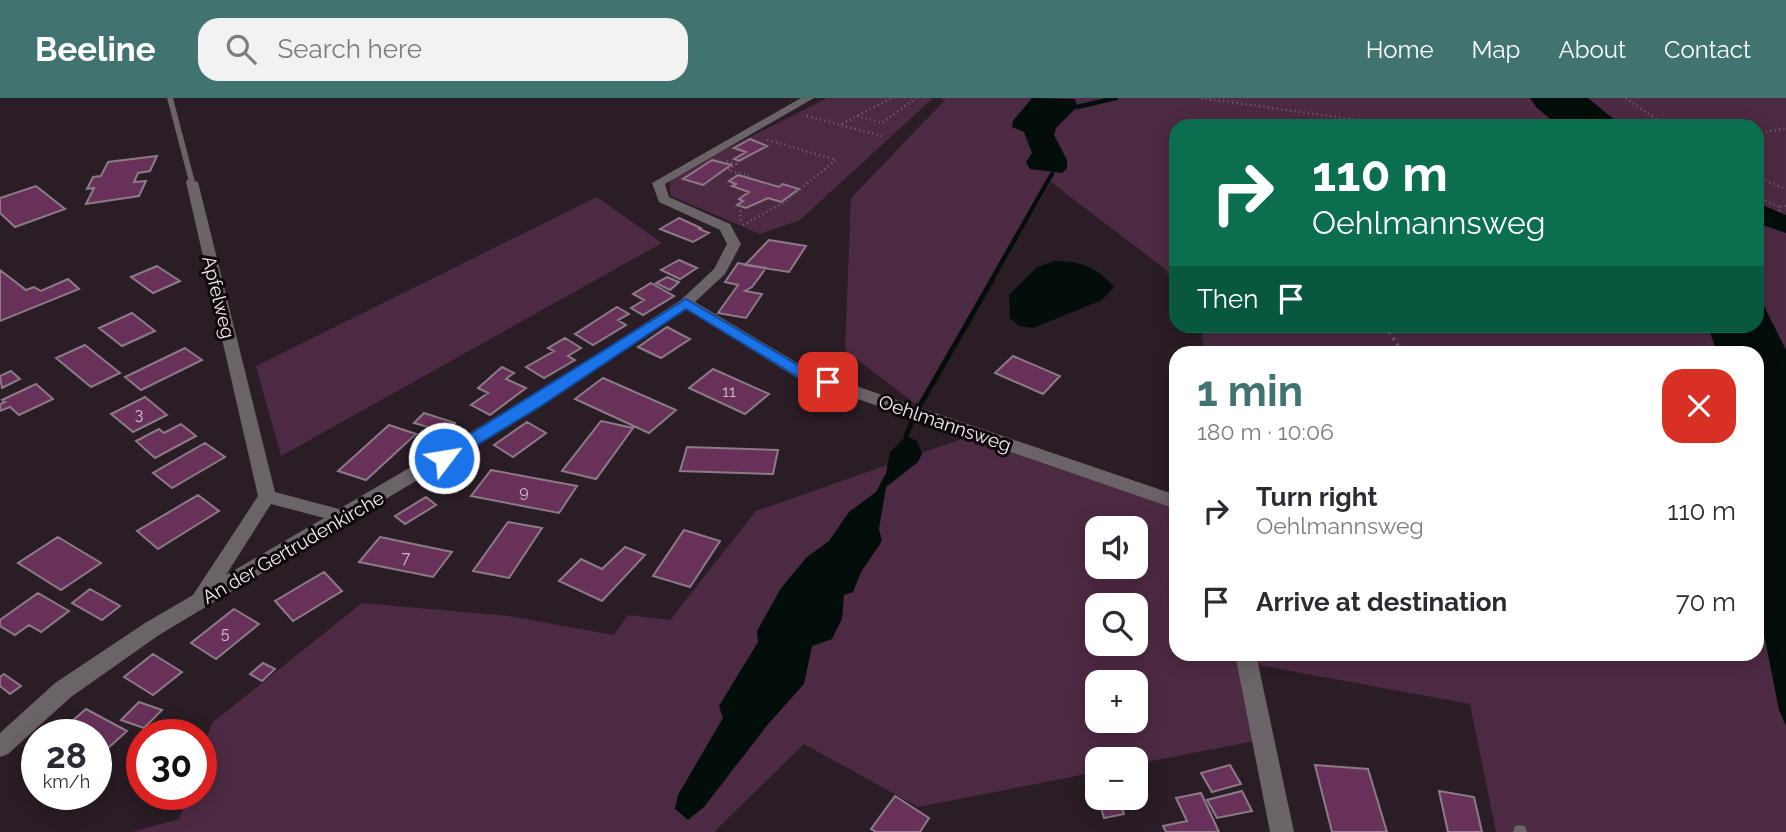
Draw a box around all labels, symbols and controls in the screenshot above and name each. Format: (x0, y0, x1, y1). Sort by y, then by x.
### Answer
search box (198, 18, 688, 81)
text: Beeline (35, 30, 156, 69)
icon: search (222, 30, 260, 68)
text: Search here (278, 34, 422, 64)
text: Home (1366, 35, 1434, 64)
text: Map (1472, 35, 1520, 64)
text: About (1558, 35, 1626, 64)
text: Contact (1664, 35, 1751, 64)
text: 110 m (1312, 145, 1448, 202)
icon: right (1197, 147, 1288, 238)
text: Oehlmannsweg (1312, 204, 1545, 241)
street label: Apfelweg (198, 253, 240, 341)
icon: arrive (1272, 280, 1310, 318)
text: Then (1197, 284, 1258, 314)
pin (798, 352, 858, 412)
icon: arrive (809, 363, 847, 401)
text: 1 min (1197, 367, 1303, 416)
button: close (1662, 369, 1736, 443)
house number: 11 (722, 382, 736, 401)
street label: Oehlmannsweg (876, 390, 1014, 456)
house number: 3 (135, 405, 143, 424)
text: 180 m · 10:06 (1197, 418, 1334, 445)
position arrow (407, 421, 481, 495)
house number: 9 (519, 482, 529, 501)
text: Turn right (1256, 482, 1377, 512)
street label: An der Gertrudenkirche (198, 486, 388, 608)
icon: right (1197, 492, 1235, 530)
text: 110 m (1667, 496, 1736, 526)
text: Oehlmannsweg (1256, 512, 1424, 539)
map controls (1085, 516, 1148, 810)
button: sound (1085, 516, 1148, 579)
house number: 7 (402, 548, 411, 567)
icon: arrive (1197, 583, 1235, 621)
text: Arrive at destination (1256, 587, 1507, 617)
text: 70 m (1676, 587, 1736, 617)
button: search (1085, 593, 1148, 656)
house number: 5 (221, 624, 230, 643)
button: + (1085, 670, 1148, 733)
speed limit sign: 30 (126, 719, 217, 810)
text: 28 (46, 735, 87, 776)
button: − (1085, 747, 1148, 810)
text: km/h (43, 771, 90, 792)

